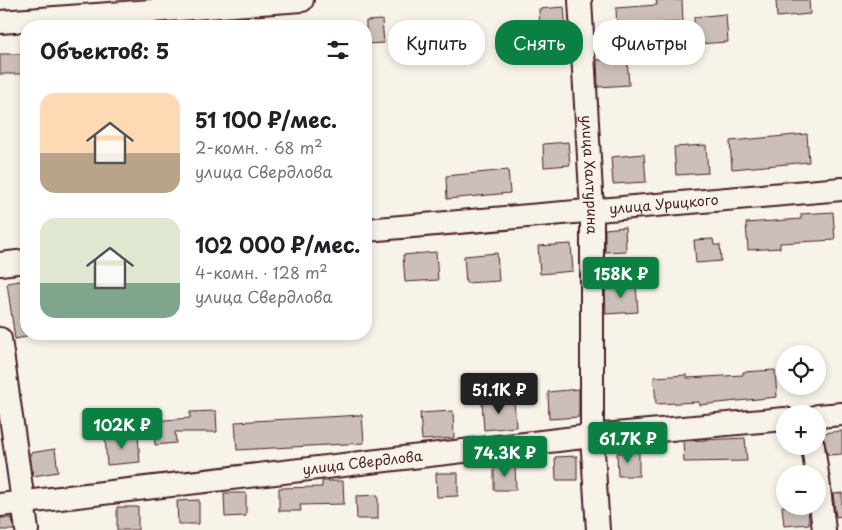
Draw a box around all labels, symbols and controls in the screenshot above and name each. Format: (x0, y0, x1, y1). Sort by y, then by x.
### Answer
chip: Купить (388, 20, 485, 65)
chip: Снять (495, 20, 583, 65)
chip: Фильтры (593, 20, 705, 65)
text: Объектов: 5 (40, 34, 169, 66)
icon: filters (324, 36, 352, 64)
text: 51 100 ₽/мес. (195, 103, 337, 135)
icon: home (80, 113, 140, 173)
street label: улица Халтурина (577, 115, 603, 235)
text: 2-комн. · 68 m² (195, 135, 322, 159)
text: улица Свердлова (195, 159, 332, 183)
street label: улица Урицкого (608, 189, 719, 219)
text: 102 000 ₽/мес. (195, 228, 360, 260)
icon: home (80, 238, 140, 298)
pin: 158K ₽ (580, 256, 662, 299)
text: 4-комн. · 128 m² (195, 260, 328, 284)
text: 158K ₽ (594, 261, 648, 285)
text: улица Свердлова (195, 284, 332, 308)
map controls (776, 345, 826, 515)
button: locate (776, 345, 826, 395)
pin: 51.1K ₽ (453, 372, 545, 415)
text: 51.1K ₽ (472, 377, 526, 401)
button: + (776, 405, 826, 455)
pin: 102K ₽ (81, 408, 163, 450)
text: 102K ₽ (93, 412, 151, 436)
pin: 61.7K ₽ (582, 422, 674, 464)
text: 61.7K ₽ (599, 426, 657, 450)
pin: 74.3K ₽ (459, 436, 551, 478)
text: 74.3K ₽ (474, 440, 536, 464)
street label: улица Свердлова (301, 445, 424, 480)
button: − (776, 465, 826, 515)

